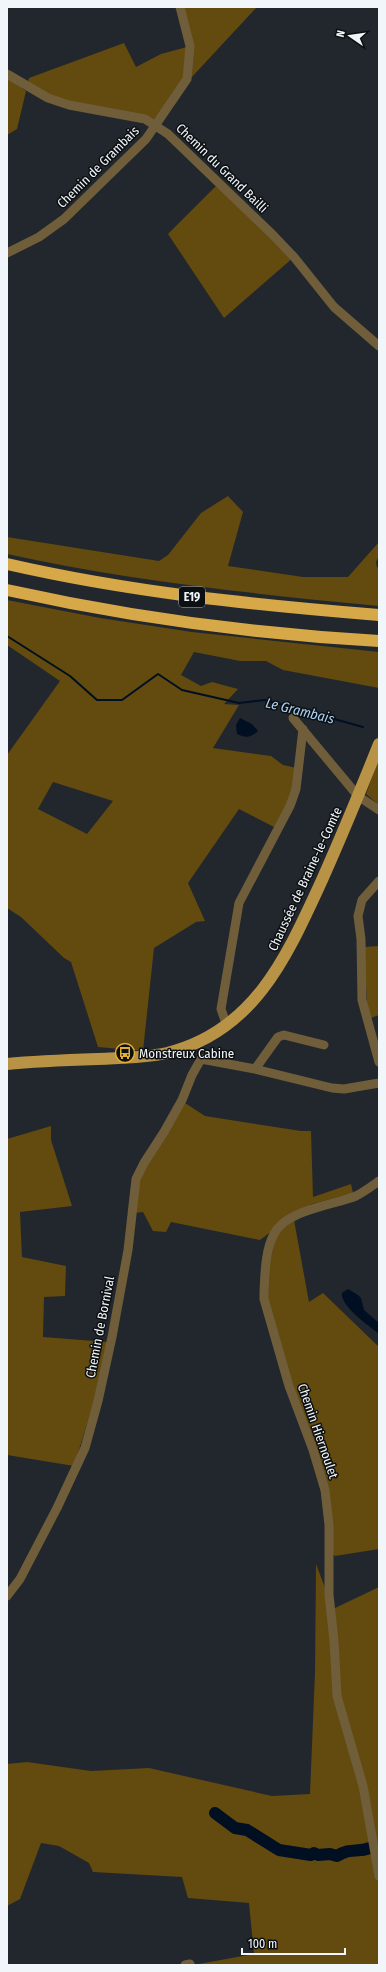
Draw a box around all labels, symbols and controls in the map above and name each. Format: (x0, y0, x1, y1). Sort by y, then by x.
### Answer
north arrow (330, 16, 370, 56)
text: N (334, 29, 348, 39)
street label: Chemin du Grand Bailli (173, 120, 271, 216)
street label: Chemin de Grambais (54, 123, 142, 211)
road number: E19 (179, 587, 205, 607)
water label: Le Grambais (264, 694, 336, 728)
street label: Chaussée de Braine-le-Comte (265, 805, 345, 953)
bus stop icon: Monstreux Cabine (114, 1042, 136, 1064)
place label: Monstreux Cabine (139, 1046, 234, 1061)
street label: Chemin de Bornival (83, 1274, 117, 1379)
street label: Chemin Hiernoulet (295, 1381, 342, 1481)
scale bar (242, 1930, 345, 1956)
text: 100 m (248, 1937, 277, 1951)

